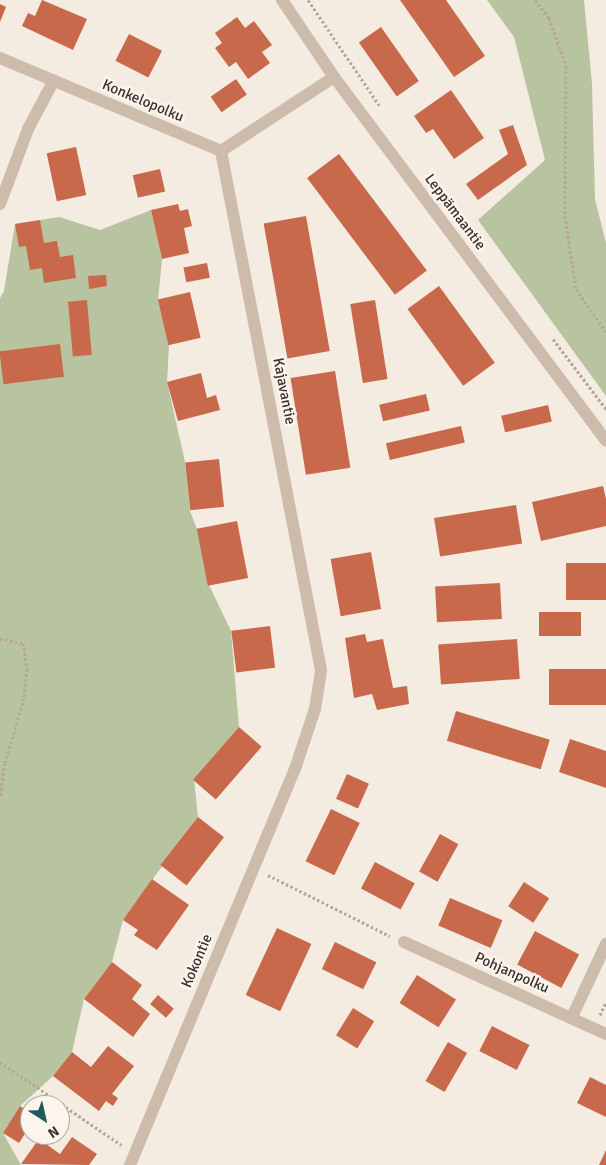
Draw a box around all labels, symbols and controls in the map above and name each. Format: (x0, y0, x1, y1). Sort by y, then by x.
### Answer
street label: Konkelopolku (99, 76, 187, 126)
street label: Leppämaantie (421, 170, 489, 254)
street label: Kajavantie (269, 356, 299, 426)
street label: Kokontie (178, 931, 216, 991)
street label: Pohjanpolku (472, 949, 552, 997)
north arrow (20, 1095, 70, 1145)
text: N (44, 1122, 62, 1142)

